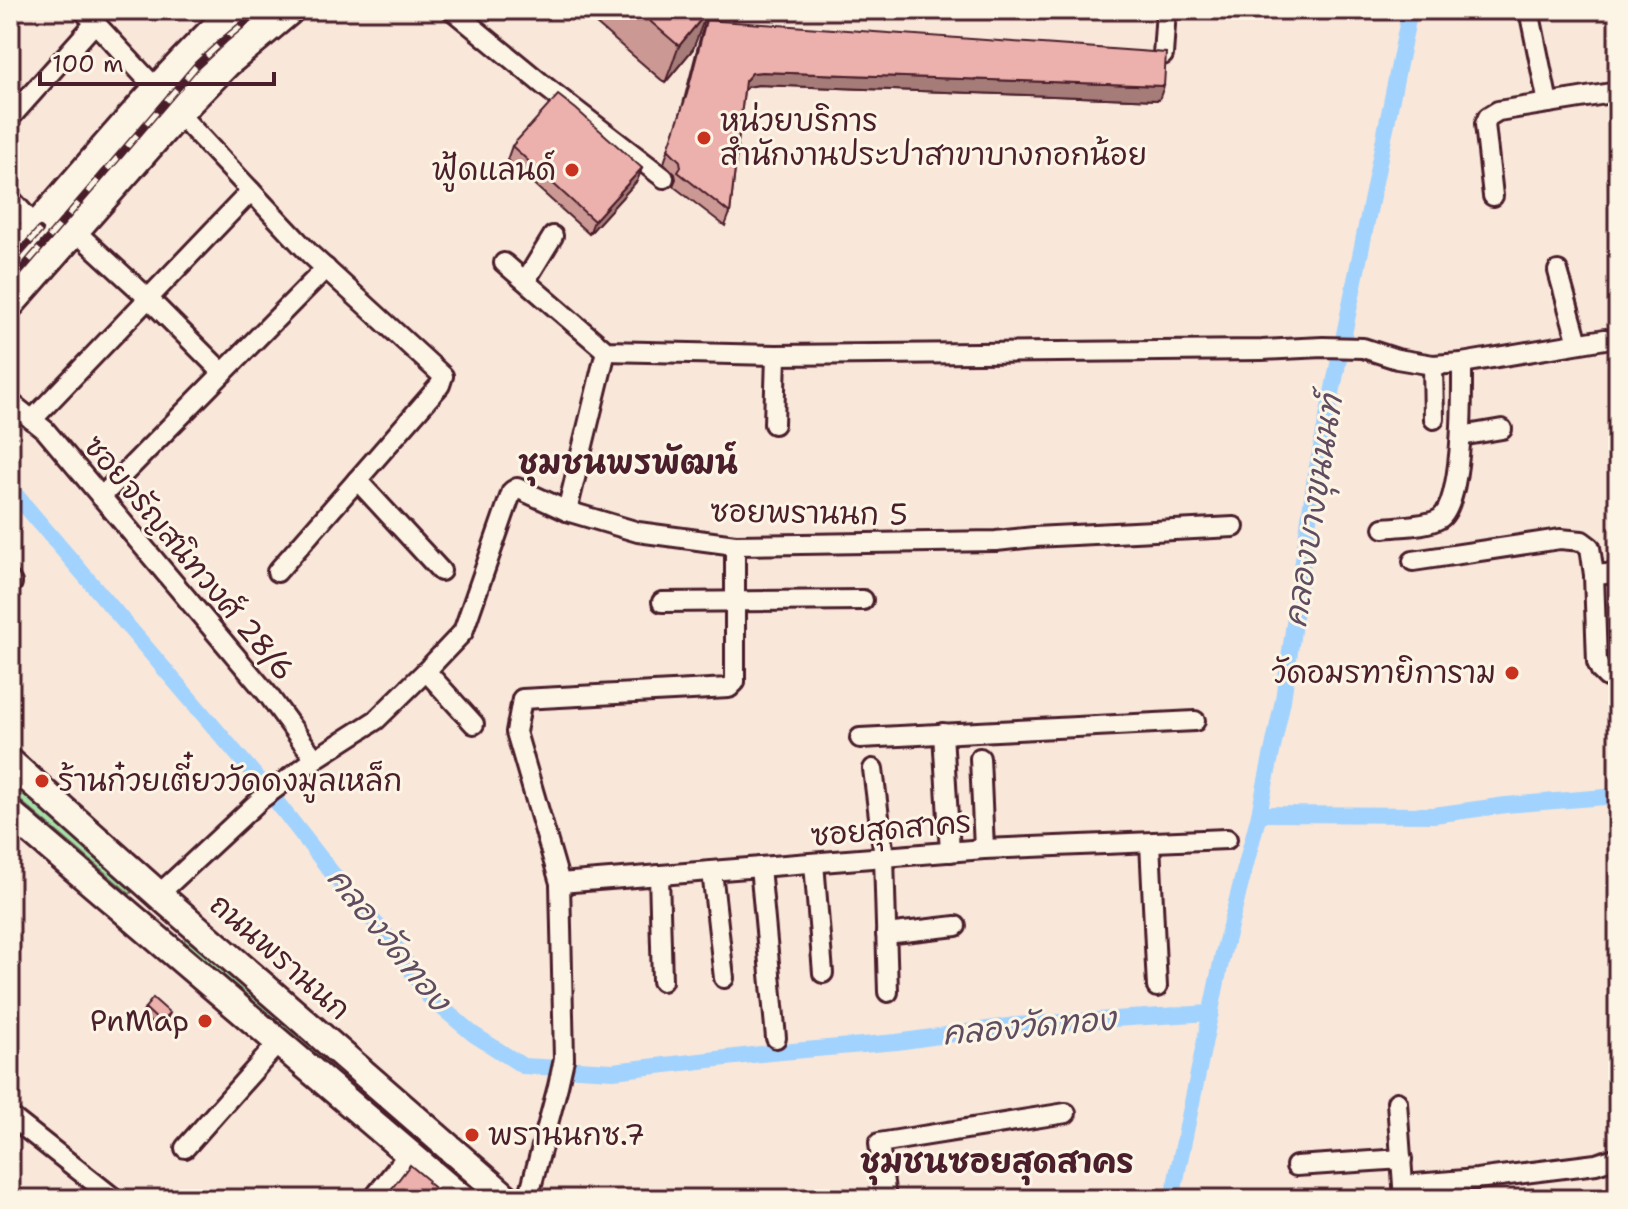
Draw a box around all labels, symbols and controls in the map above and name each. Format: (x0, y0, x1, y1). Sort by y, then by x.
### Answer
scale bar (40, 36, 274, 86)
text: 100 m (52, 48, 124, 80)
place label: หน่วยบริการ สำนักงานประปาสาขาบางกอกน้อย (720, 100, 1147, 175)
marker: หน่วยบริการ สำนักงานประปาสาขาบางกอกน้อย (695, 129, 713, 147)
place label: ฟู้ดแลนด์ (432, 149, 556, 192)
marker: ฟู้ดแลนด์ (563, 161, 581, 179)
water label: คลองบางขุนนนท์ (1273, 384, 1356, 630)
street label: ซอยจรัญสนิทวงศ์ 28/6 (74, 426, 304, 689)
district label: ชุมชนพรพัฒน์ (518, 441, 738, 487)
street label: ซอยพรานนก 5 (710, 490, 908, 535)
place label: วัดอมรทายิการาม (1272, 652, 1496, 693)
marker: วัดอมรทายิการาม (1503, 664, 1521, 682)
place label: ร้านก๋วยเตี๋ยววัดดงมูลเหล็ก (58, 751, 402, 803)
marker: ร้านก๋วยเตี๋ยววัดดงมูลเหล็ก (33, 772, 51, 790)
street label: ซอยสุดสาคร (809, 801, 973, 858)
water label: คลองวัดทอง (318, 858, 462, 1022)
street label: ถนนพรานนก (201, 884, 359, 1029)
water label: คลองวัดทอง (941, 996, 1120, 1054)
place label: PnMap (90, 1000, 189, 1041)
marker: PnMap (196, 1012, 214, 1030)
place label: พรานนกซ.7 (488, 1114, 645, 1155)
marker: พรานนกซ.7 (463, 1126, 481, 1144)
district label: ชุมชนซอยสุดสาคร (860, 1140, 1134, 1186)

